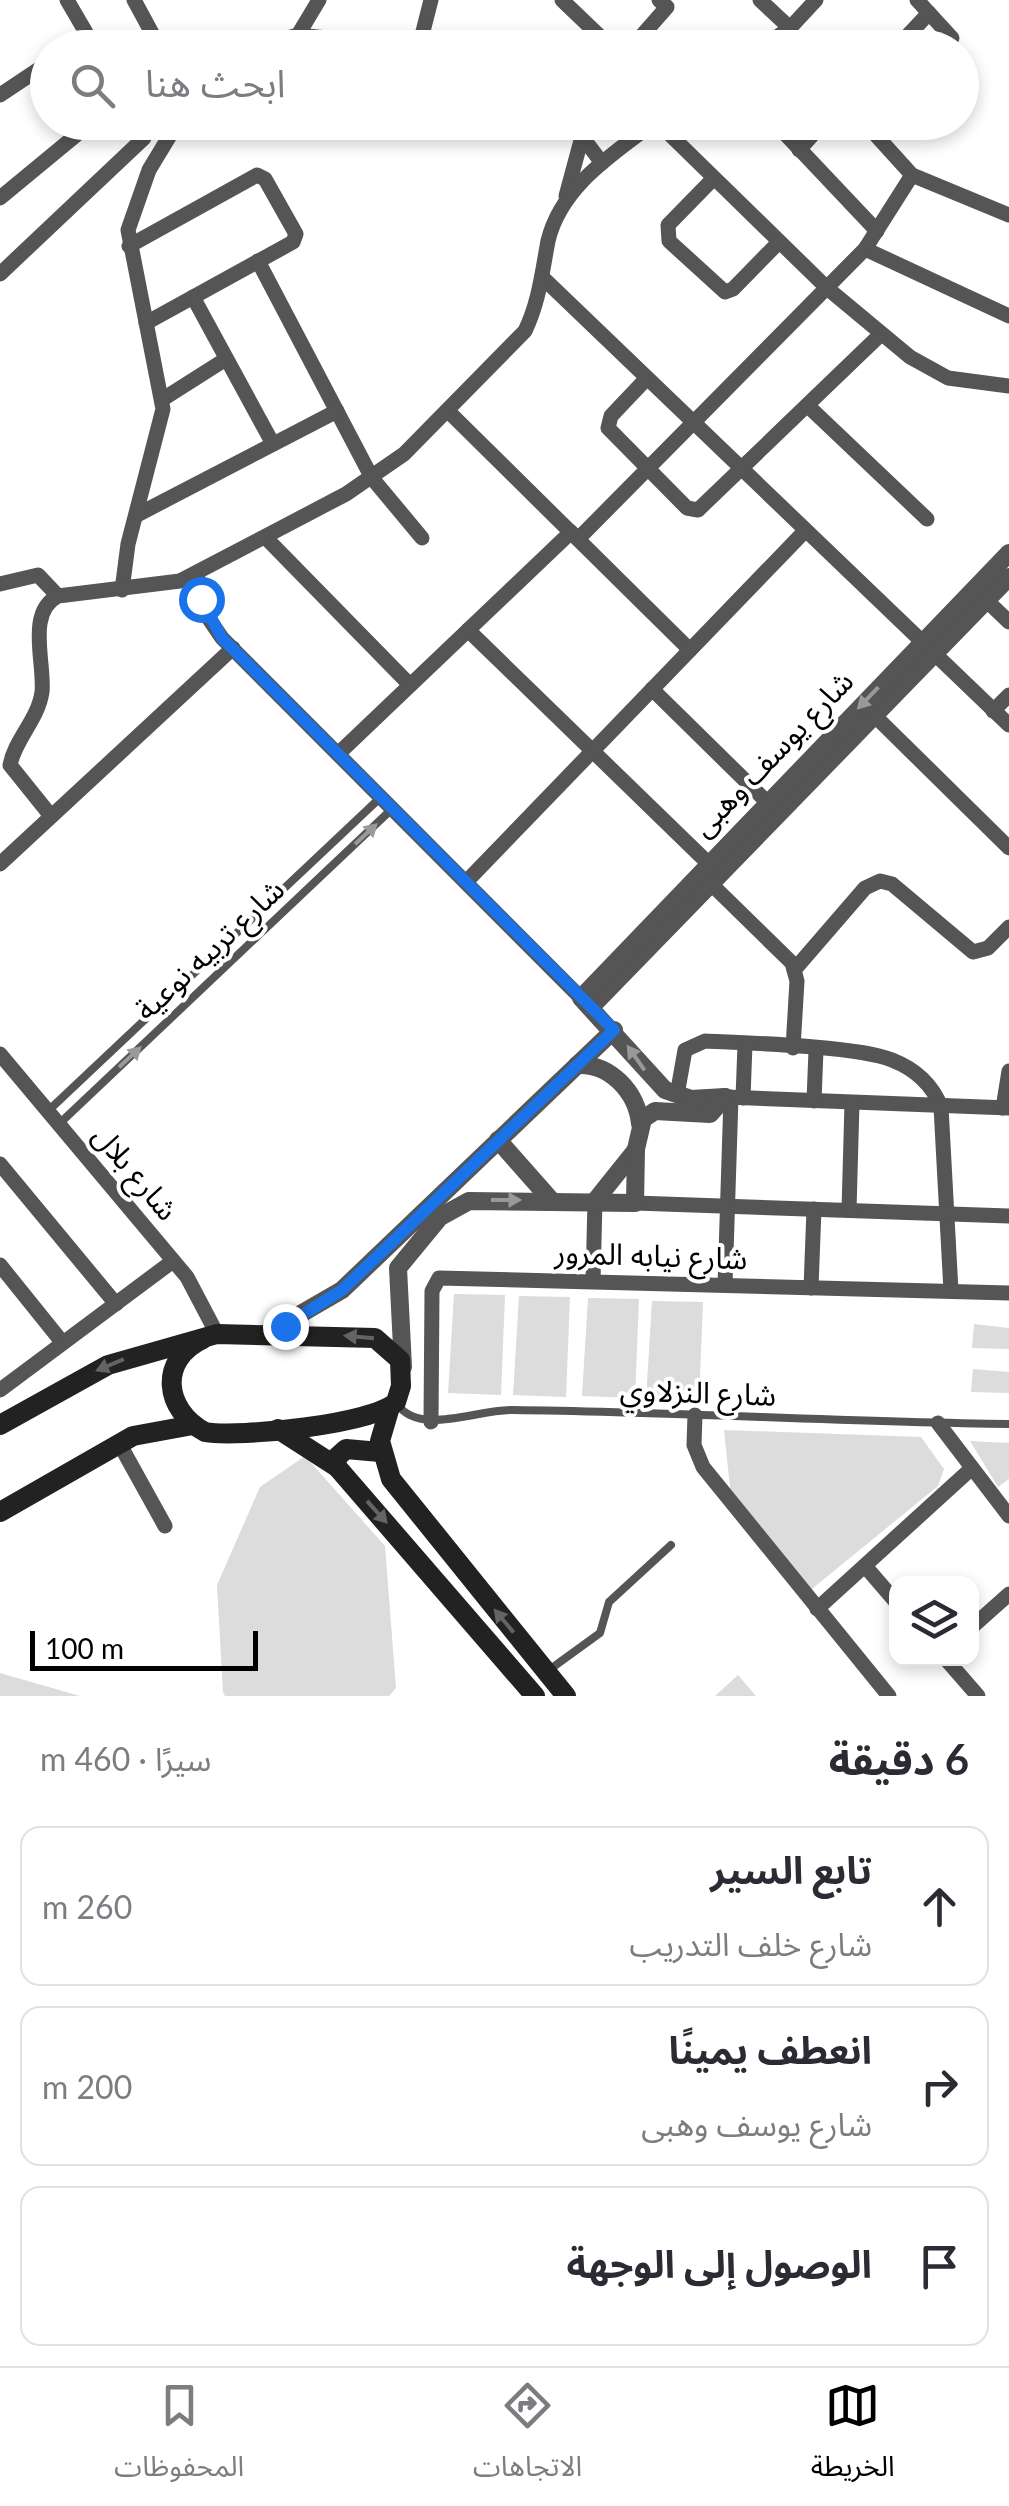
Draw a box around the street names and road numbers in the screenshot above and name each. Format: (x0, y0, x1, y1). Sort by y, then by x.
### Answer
street label: شارع يوسف وهبى (683, 662, 864, 847)
street label: شارع تربيه نوعية (127, 870, 295, 1031)
street label: شارع بلال (82, 1117, 187, 1230)
street label: شارع نيابه المرور (553, 1233, 748, 1281)
street label: شارع النزلاوي (619, 1370, 777, 1419)

